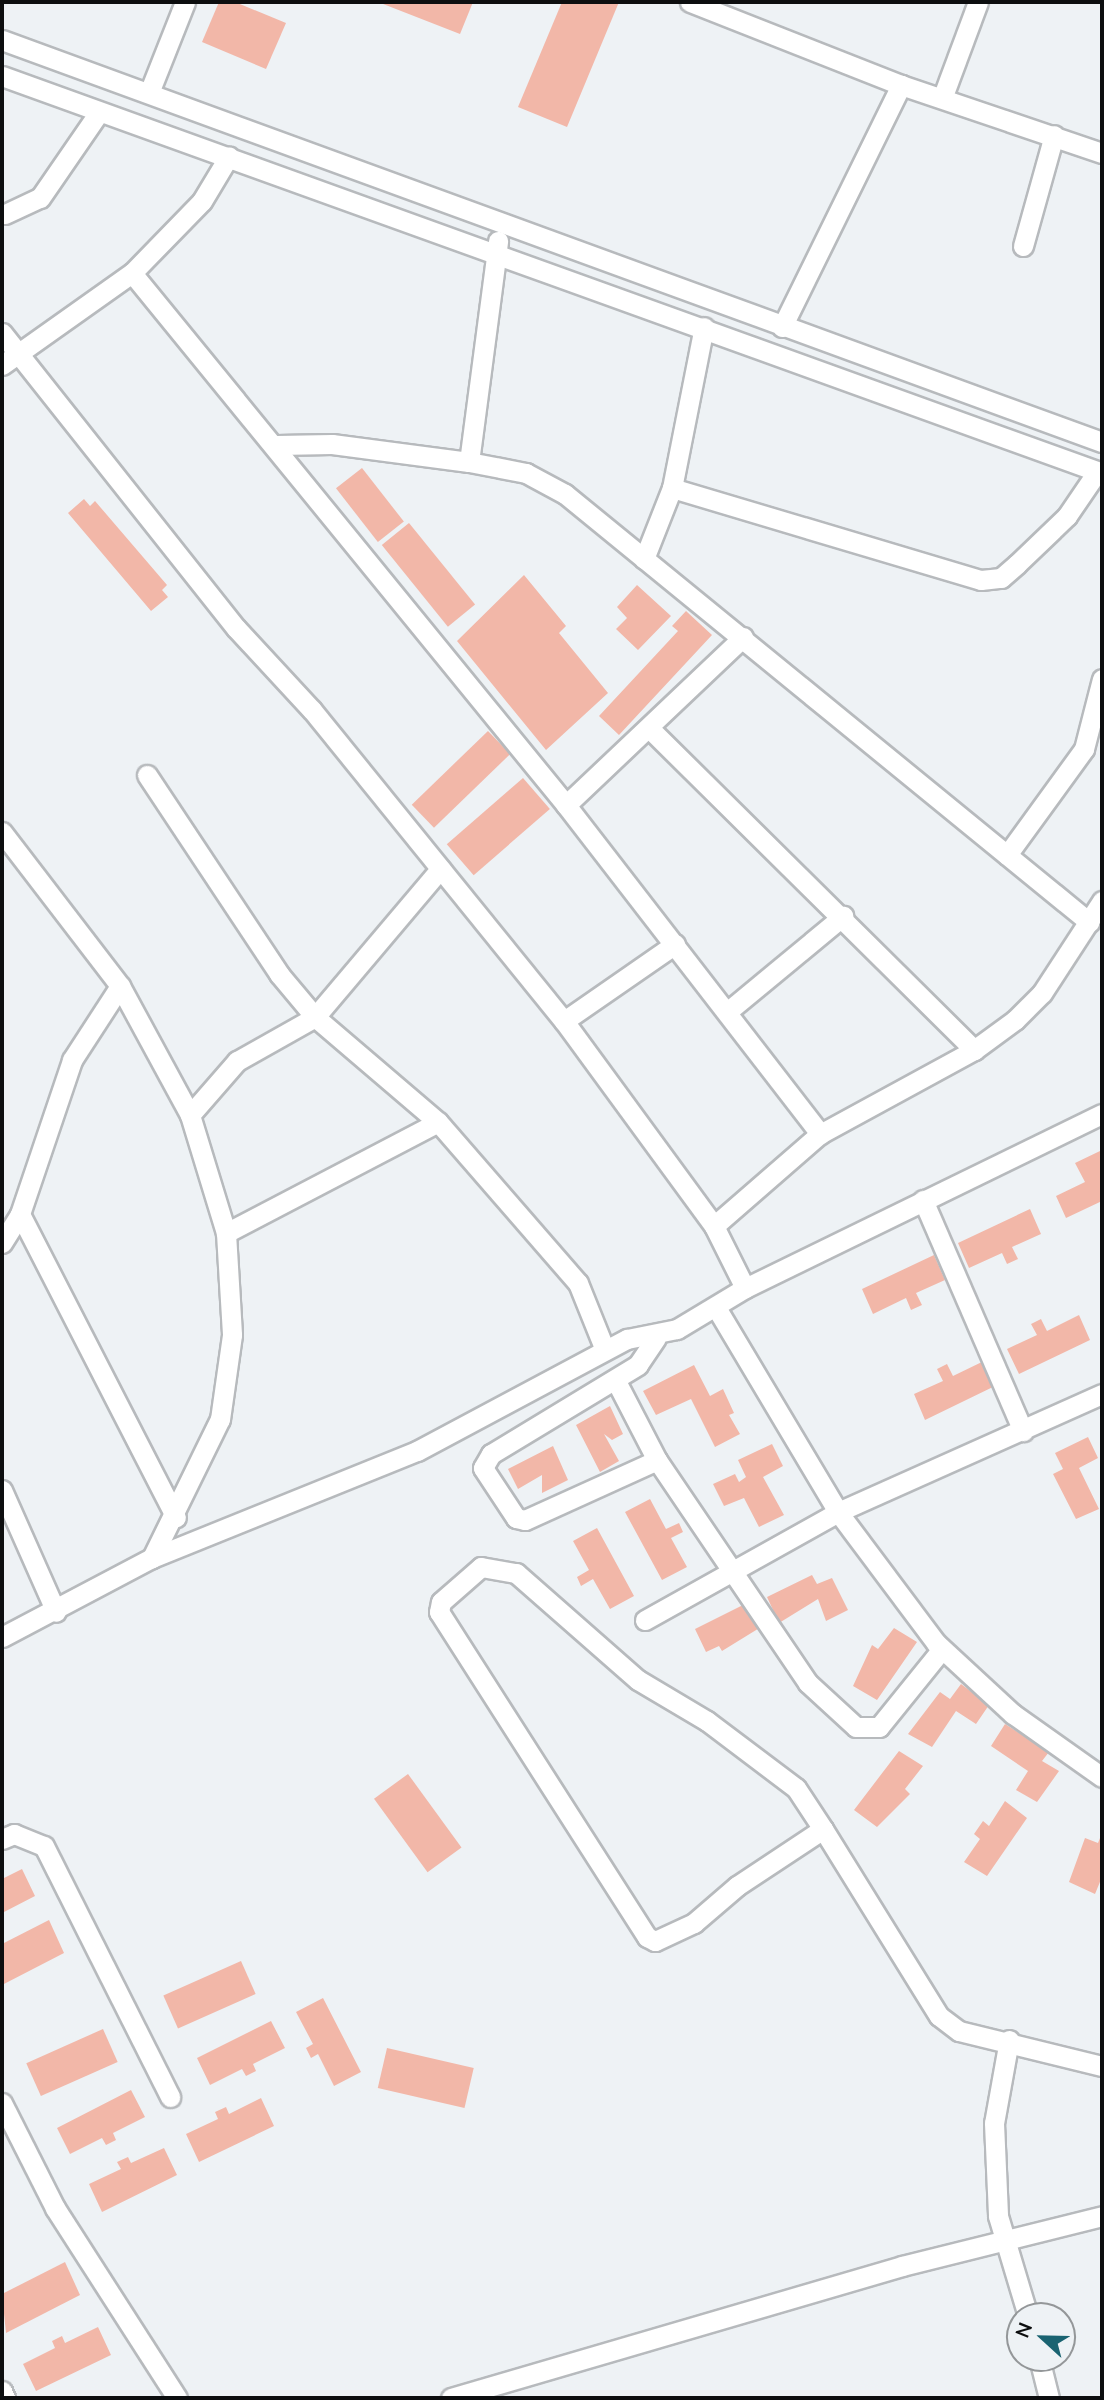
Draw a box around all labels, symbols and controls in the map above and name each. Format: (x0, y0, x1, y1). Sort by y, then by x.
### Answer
north arrow (1006, 2302, 1076, 2372)
text: N (1010, 2319, 1037, 2341)

